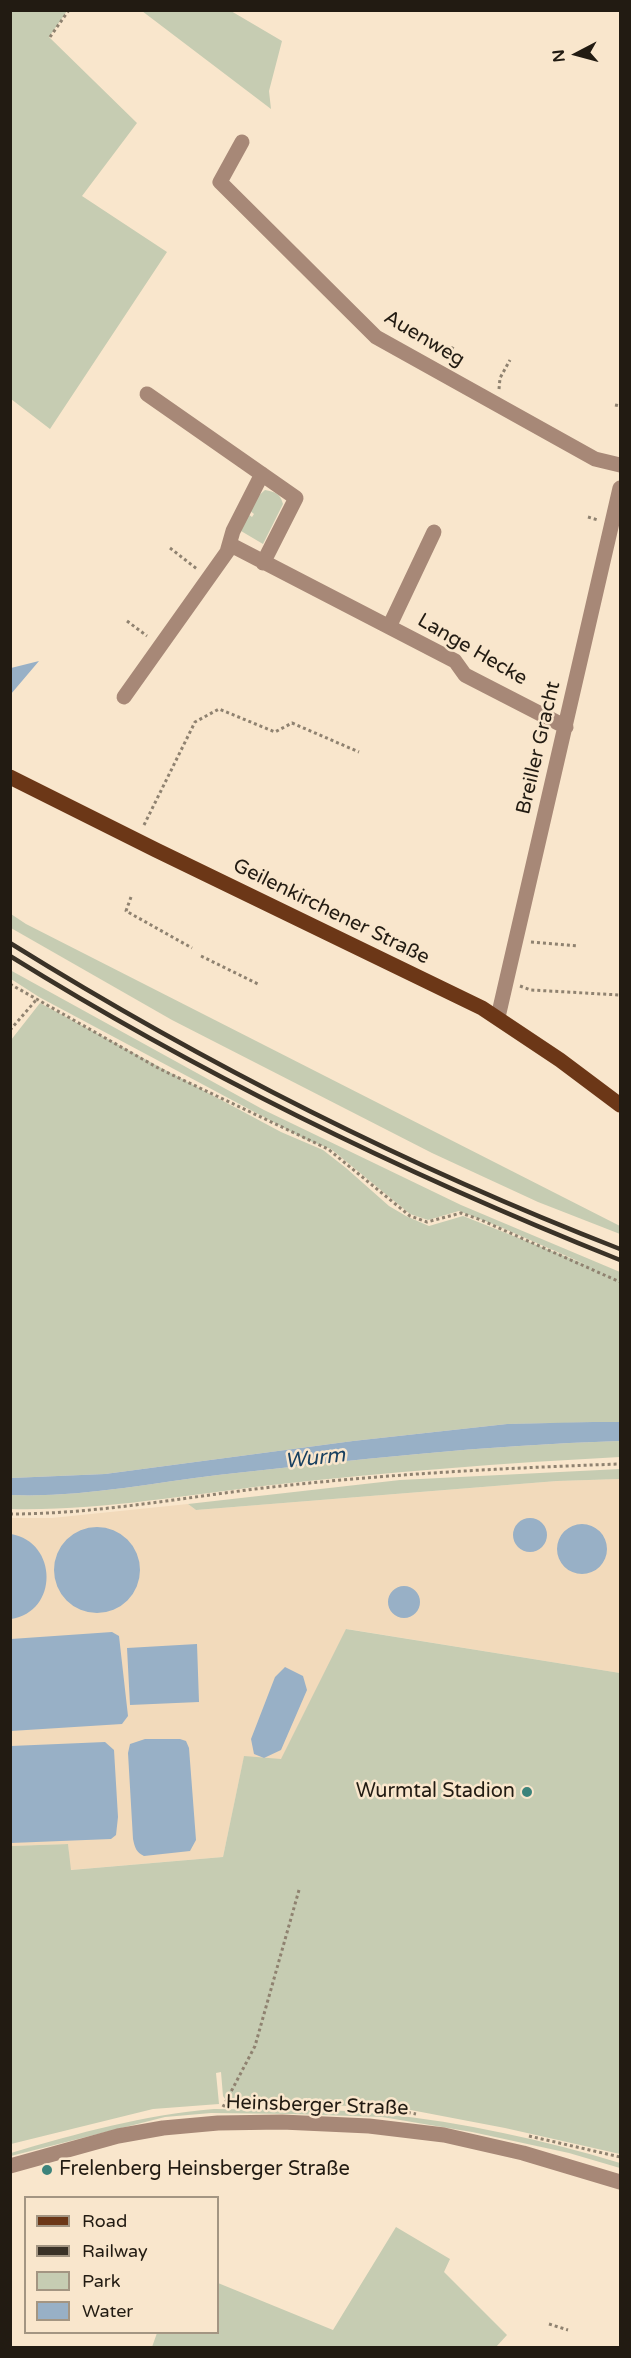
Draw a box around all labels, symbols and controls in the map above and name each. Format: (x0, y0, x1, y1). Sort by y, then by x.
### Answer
north arrow (547, 24, 607, 84)
text: N (548, 48, 570, 63)
street label: Auenweg (379, 306, 469, 372)
street label: Lange Hecke (413, 609, 531, 691)
street label: Breiller Gracht (512, 679, 566, 817)
street label: Geilenkirchener Straße (229, 854, 433, 970)
water label: Wurm (284, 1443, 346, 1475)
place label: Wurmtal Stadion (356, 1780, 515, 1804)
marker: Wurmtal Stadion (520, 1785, 534, 1799)
street label: Heinsberger Straße (225, 2091, 409, 2121)
place label: Frelenberg Heinsberger Straße (59, 2158, 350, 2182)
marker: Frelenberg Heinsberger Straße (40, 2163, 54, 2177)
legend (24, 2196, 219, 2334)
text: Road (82, 2210, 127, 2232)
text: Railway (82, 2240, 148, 2262)
text: Park (82, 2270, 120, 2292)
text: Water (82, 2300, 133, 2322)

